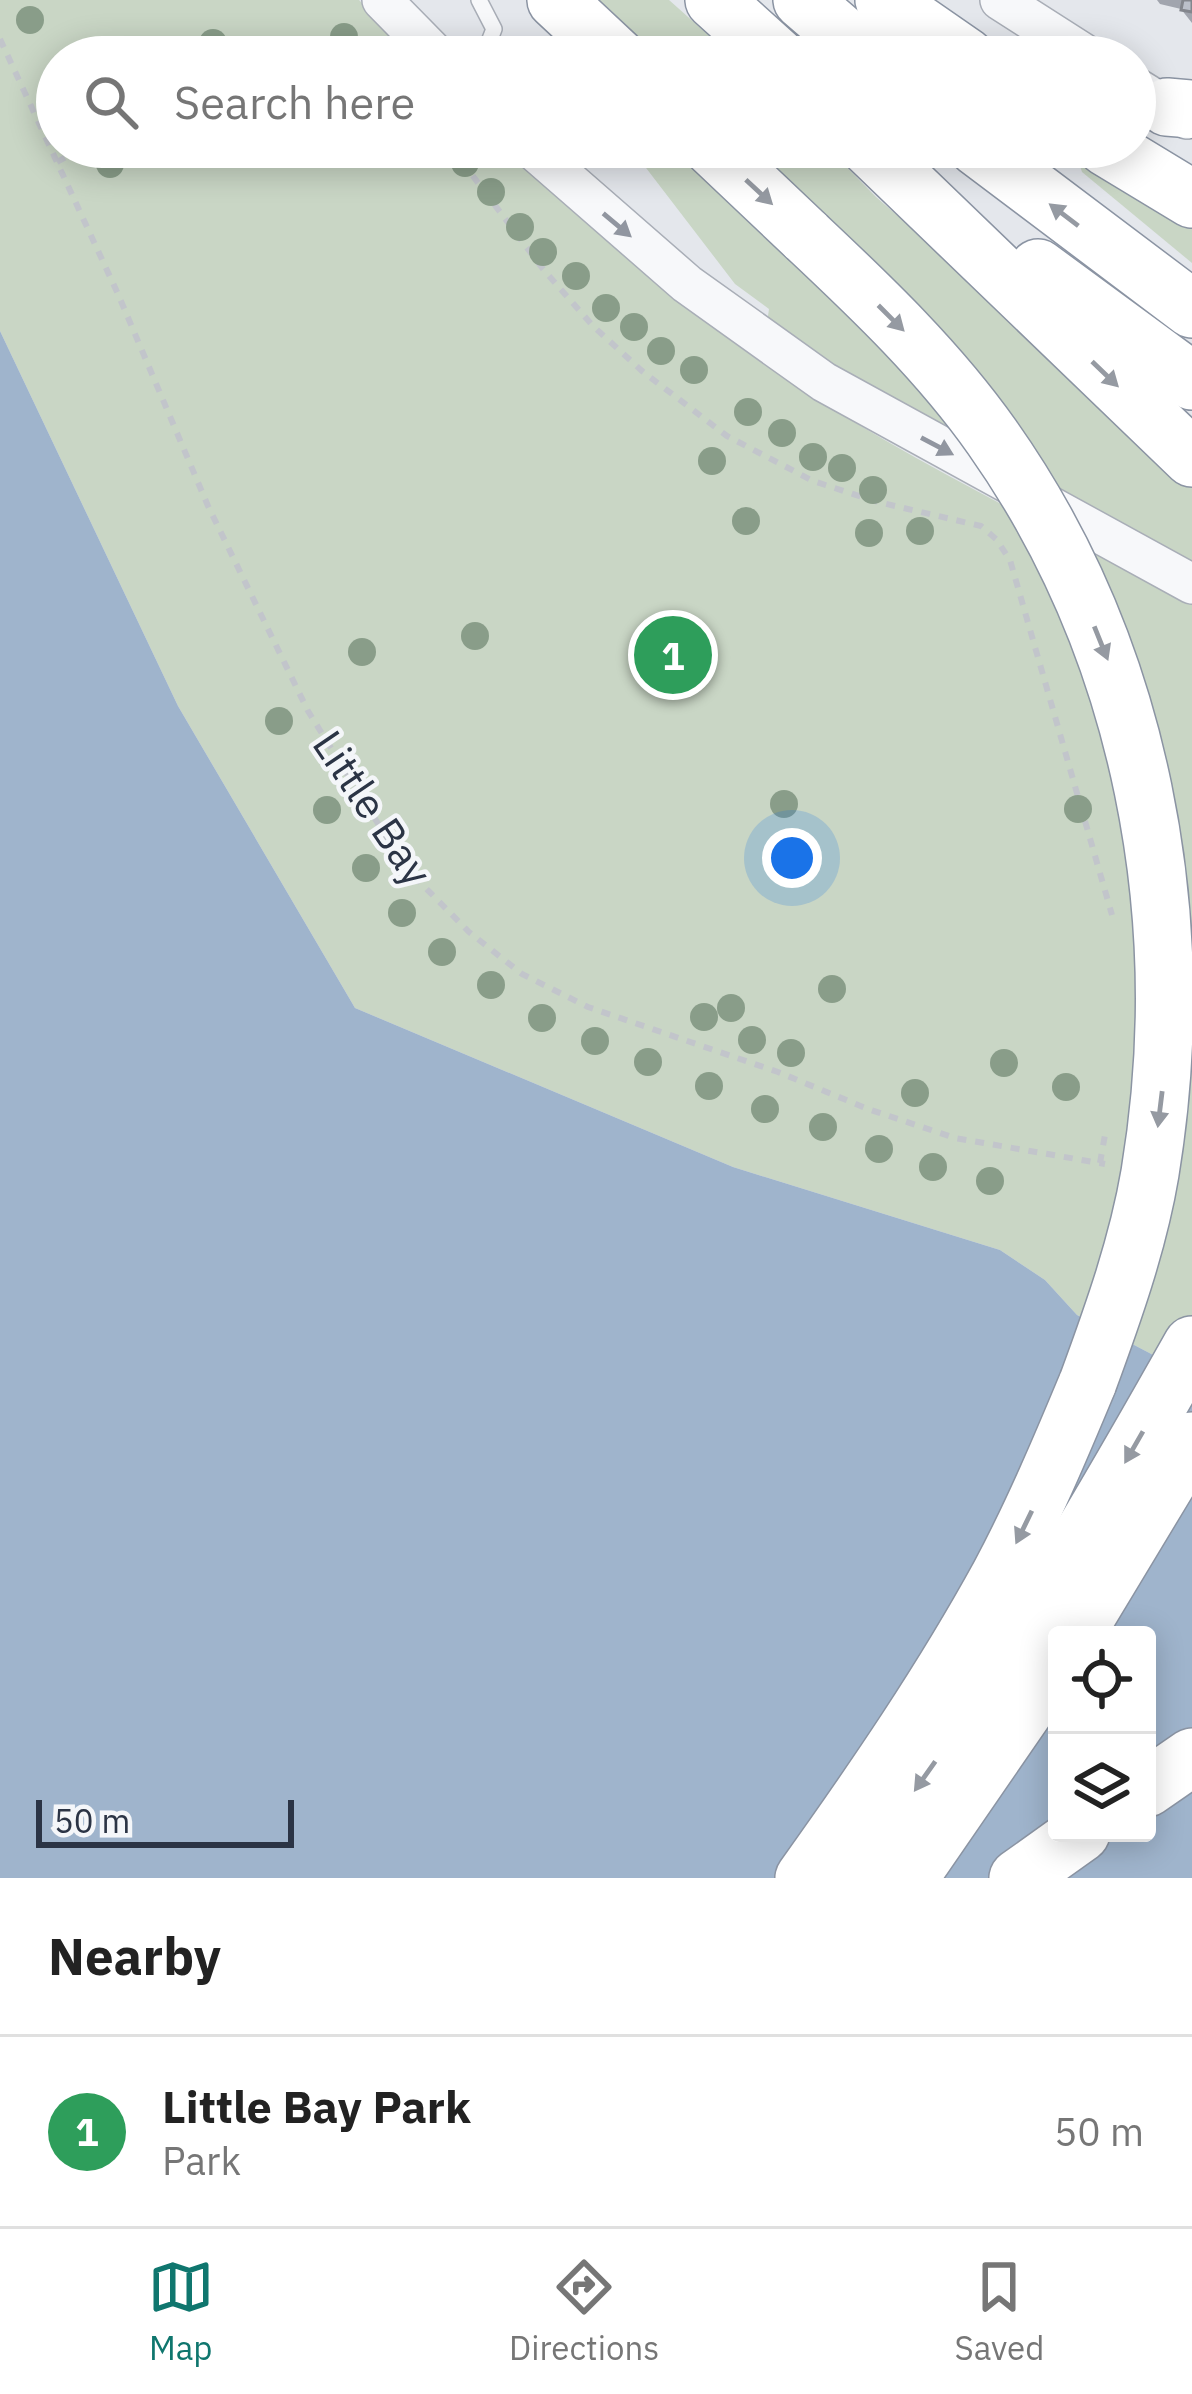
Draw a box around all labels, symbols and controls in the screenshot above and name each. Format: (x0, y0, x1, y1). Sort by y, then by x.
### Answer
search box (36, 36, 1156, 168)
icon: search (78, 69, 144, 135)
text: Search here (174, 73, 415, 131)
one-way arrow (745, 177, 774, 205)
one-way arrow (1048, 203, 1080, 228)
one-way arrow (602, 212, 632, 238)
one-way arrow (877, 304, 905, 332)
one-way arrow (1090, 359, 1119, 387)
one-way arrow (919, 435, 954, 456)
pin: 1 (634, 610, 712, 700)
one-way arrow (1093, 625, 1112, 661)
street label: Little Bay (301, 720, 445, 896)
your location (762, 828, 822, 888)
one-way arrow (1150, 1090, 1169, 1128)
one-way arrow (1125, 1430, 1146, 1464)
one-way arrow (1014, 1510, 1034, 1544)
map controls (1048, 1626, 1156, 1842)
button: locate (1048, 1626, 1156, 1734)
button: layers (1048, 1734, 1156, 1842)
one-way arrow (914, 1760, 937, 1792)
scale bar (36, 1794, 294, 1847)
text: 50 m (54, 1799, 130, 1842)
text: Nearby (48, 1923, 221, 1989)
text: Little Bay Park (162, 2077, 471, 2135)
text: 1 (75, 2106, 99, 2157)
text: 50 m (1054, 2106, 1144, 2157)
text: Park (162, 2135, 241, 2186)
tab: Map (148, 2254, 214, 2369)
tab: Directions (509, 2254, 659, 2369)
tab: Saved (955, 2254, 1044, 2369)

